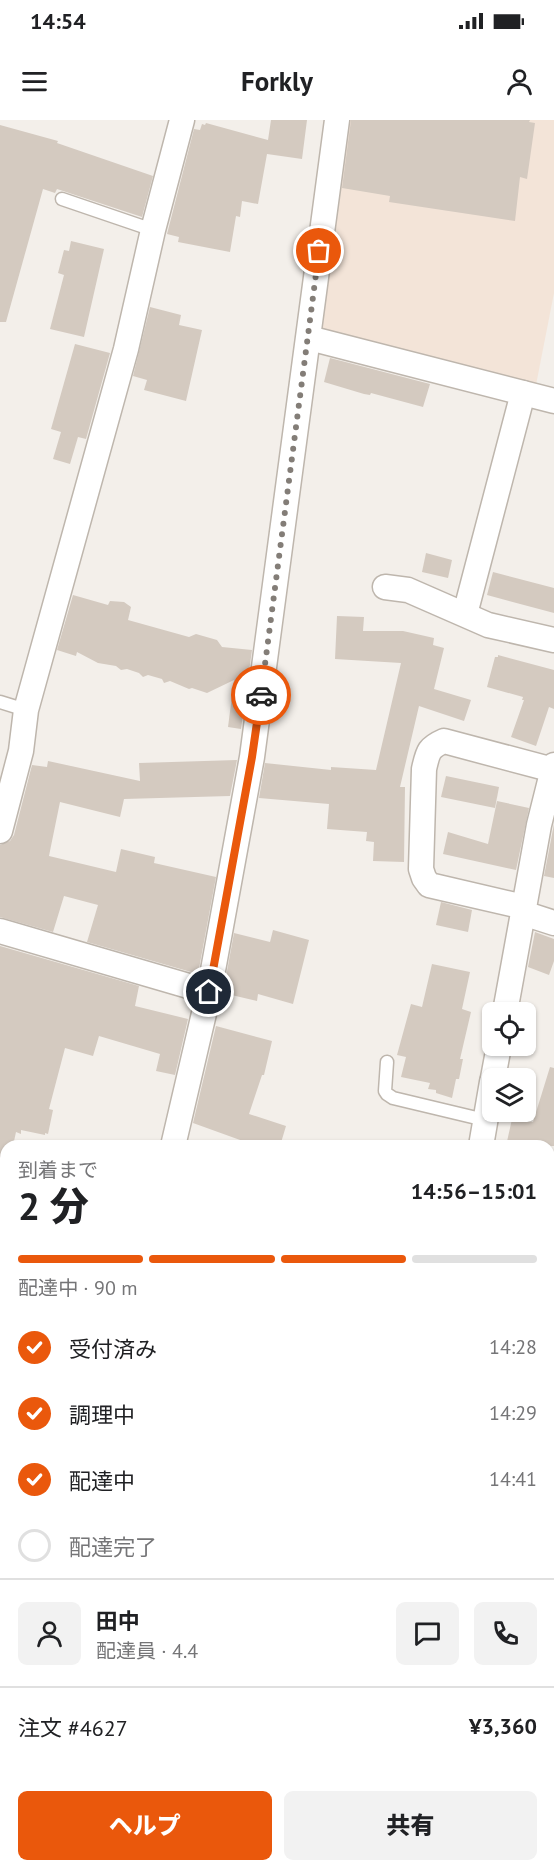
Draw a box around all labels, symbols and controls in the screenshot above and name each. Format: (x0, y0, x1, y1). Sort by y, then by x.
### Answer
text: 14:54 (30, 7, 86, 35)
text: Forkly (241, 64, 313, 98)
icon: menu (18, 65, 51, 98)
icon: person (503, 65, 536, 98)
pin (293, 225, 344, 276)
icon: bag (302, 234, 335, 267)
courier (231, 665, 291, 725)
icon: car (245, 679, 278, 712)
pin (183, 966, 234, 1017)
icon: home (192, 975, 225, 1008)
map controls (482, 1002, 536, 1122)
button: locate (482, 1002, 536, 1056)
button: layers (482, 1068, 536, 1122)
text: 到着まで (18, 1157, 98, 1183)
text: 14:56–15:01 (411, 1177, 537, 1205)
text: 2 分 (18, 1180, 89, 1231)
text: 配達中 · 90 m (18, 1275, 137, 1301)
icon: check (18, 1331, 51, 1364)
text: 14:28 (489, 1334, 537, 1360)
text: 受付済み (69, 1335, 157, 1363)
icon: check (18, 1397, 51, 1430)
text: 14:29 (489, 1400, 537, 1426)
text: 調理中 (69, 1401, 135, 1429)
icon: check (18, 1463, 51, 1496)
text: 14:41 (489, 1466, 537, 1492)
text: 配達中 (69, 1467, 135, 1495)
text: 配達完了 (69, 1533, 157, 1561)
button: person (18, 1602, 81, 1665)
button: chat (396, 1602, 459, 1665)
button: phone (474, 1602, 537, 1665)
text: 田中 (96, 1607, 140, 1635)
text: 配達員 · 4.4 (96, 1638, 198, 1664)
text: ¥3,360 (469, 1712, 537, 1740)
text: 注文 #4627 (18, 1714, 128, 1742)
button: ヘルプ (18, 1791, 272, 1860)
button: 共有 (284, 1791, 537, 1860)

